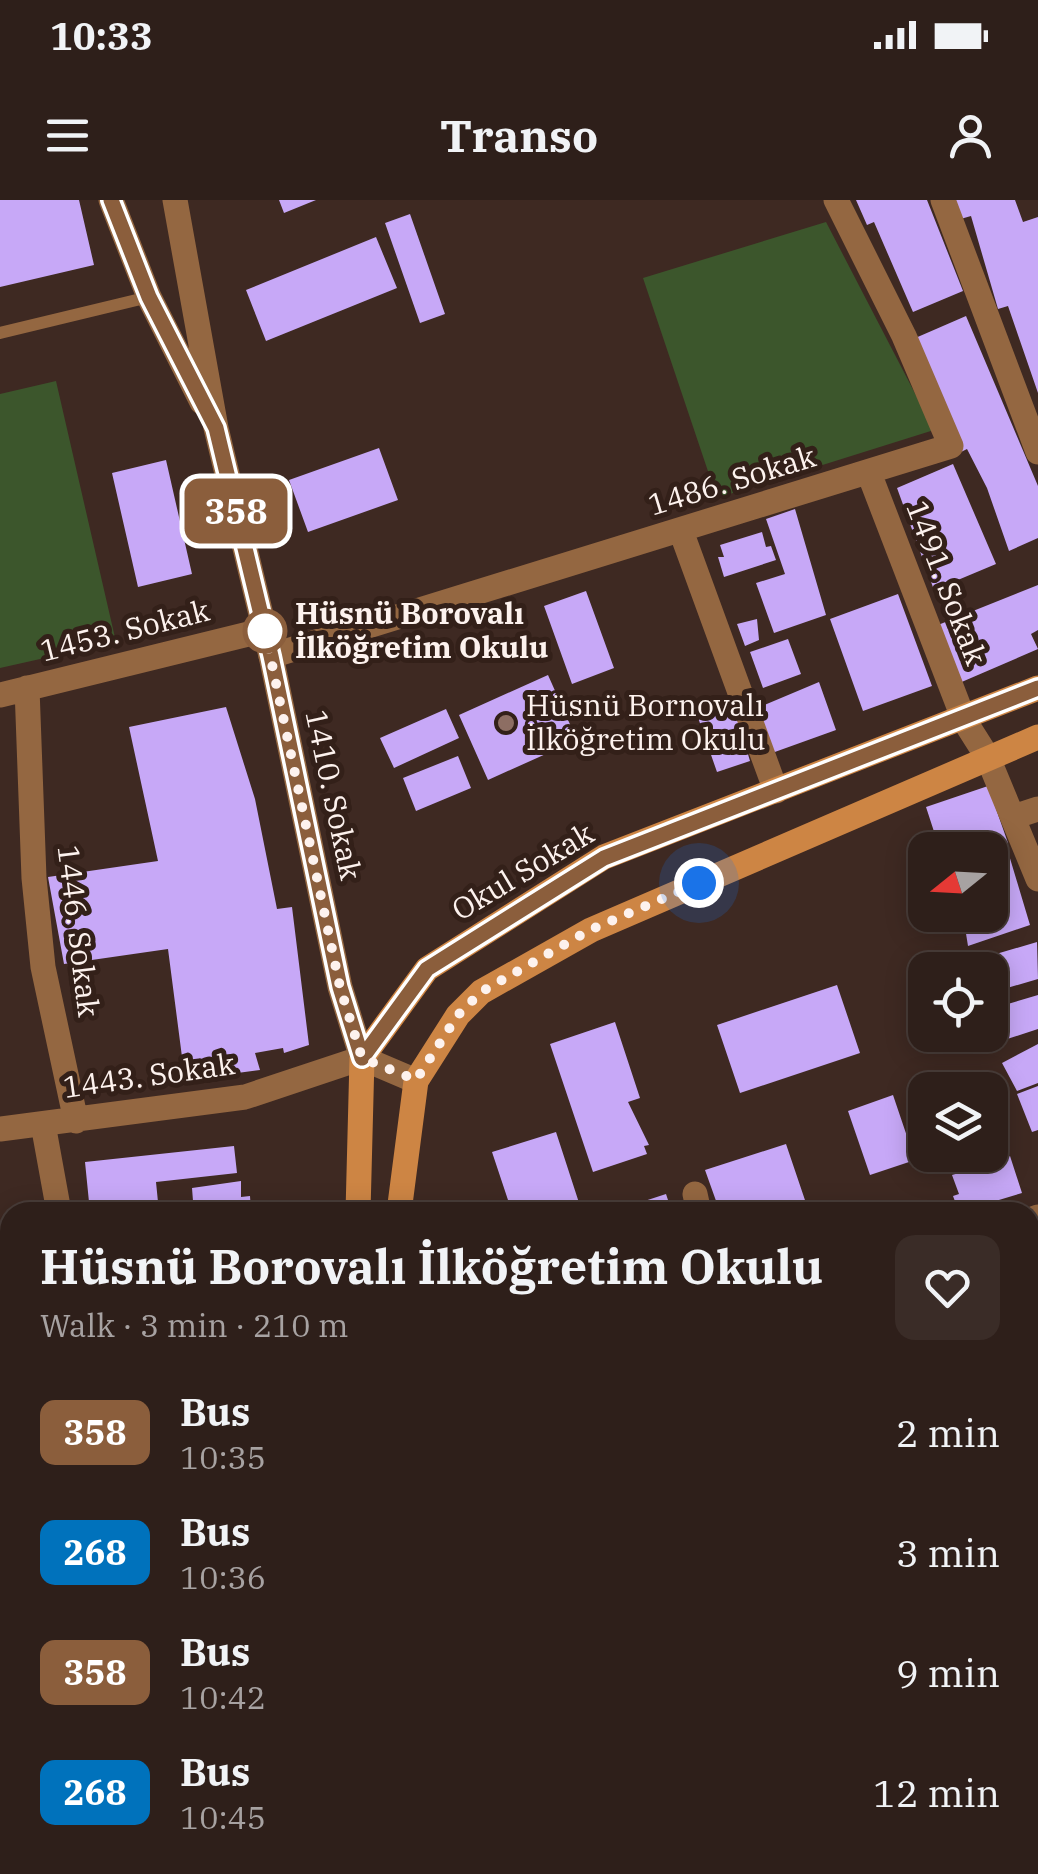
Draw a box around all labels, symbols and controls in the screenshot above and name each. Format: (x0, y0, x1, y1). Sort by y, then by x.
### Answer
text: 10:33 (50, 11, 153, 60)
text: Transo (440, 106, 598, 164)
icon: menu (40, 108, 95, 163)
icon: person (943, 108, 998, 163)
street label: 1486. Sokak (643, 435, 820, 524)
line badge: 358 (178, 478, 294, 544)
text: 358 (204, 488, 268, 534)
street label: 1491. Sokak (898, 495, 997, 671)
street label: 1453. Sokak (36, 590, 214, 669)
place label: Hüsnü Borovalı İlköğretim Okulu (295, 593, 548, 666)
marker: Hüsnü Borovalı İlköğretim Okulu (244, 610, 286, 652)
place label: Hüsnü Bornovalı İlköğretim Okulu (526, 685, 766, 758)
street label: 1410. Sokak (297, 706, 372, 884)
marker: Hüsnü Bornovalı İlköğretim Okulu (495, 712, 517, 734)
street label: Okul Sokak (444, 813, 601, 928)
north arrow (908, 832, 1008, 932)
map controls (908, 832, 1008, 1172)
street label: 1446. Sokak (50, 843, 109, 1020)
your location (674, 858, 724, 908)
button: locate (908, 952, 1008, 1052)
street label: 1443. Sokak (60, 1043, 238, 1106)
button: layers (908, 1072, 1008, 1172)
text: Hüsnü Borovalı İlköğretim Okulu (40, 1235, 823, 1297)
button: heart (895, 1235, 1000, 1340)
text: Walk · 3 min · 210 m (40, 1304, 348, 1346)
text: Bus (180, 1387, 250, 1436)
text: 2 min (896, 1408, 1000, 1457)
text: 358 (63, 1409, 127, 1455)
text: 10:35 (180, 1436, 266, 1478)
text: Bus (180, 1507, 250, 1556)
text: 3 min (896, 1528, 1000, 1577)
text: 268 (63, 1529, 127, 1575)
text: 10:36 (180, 1556, 266, 1598)
text: Bus (180, 1627, 250, 1676)
text: 9 min (896, 1648, 1000, 1697)
text: 358 (63, 1649, 127, 1695)
text: 10:42 (180, 1676, 266, 1718)
text: Bus (180, 1747, 250, 1796)
text: 12 min (873, 1768, 1000, 1817)
text: 268 (63, 1769, 127, 1815)
text: 10:45 (180, 1796, 266, 1838)

